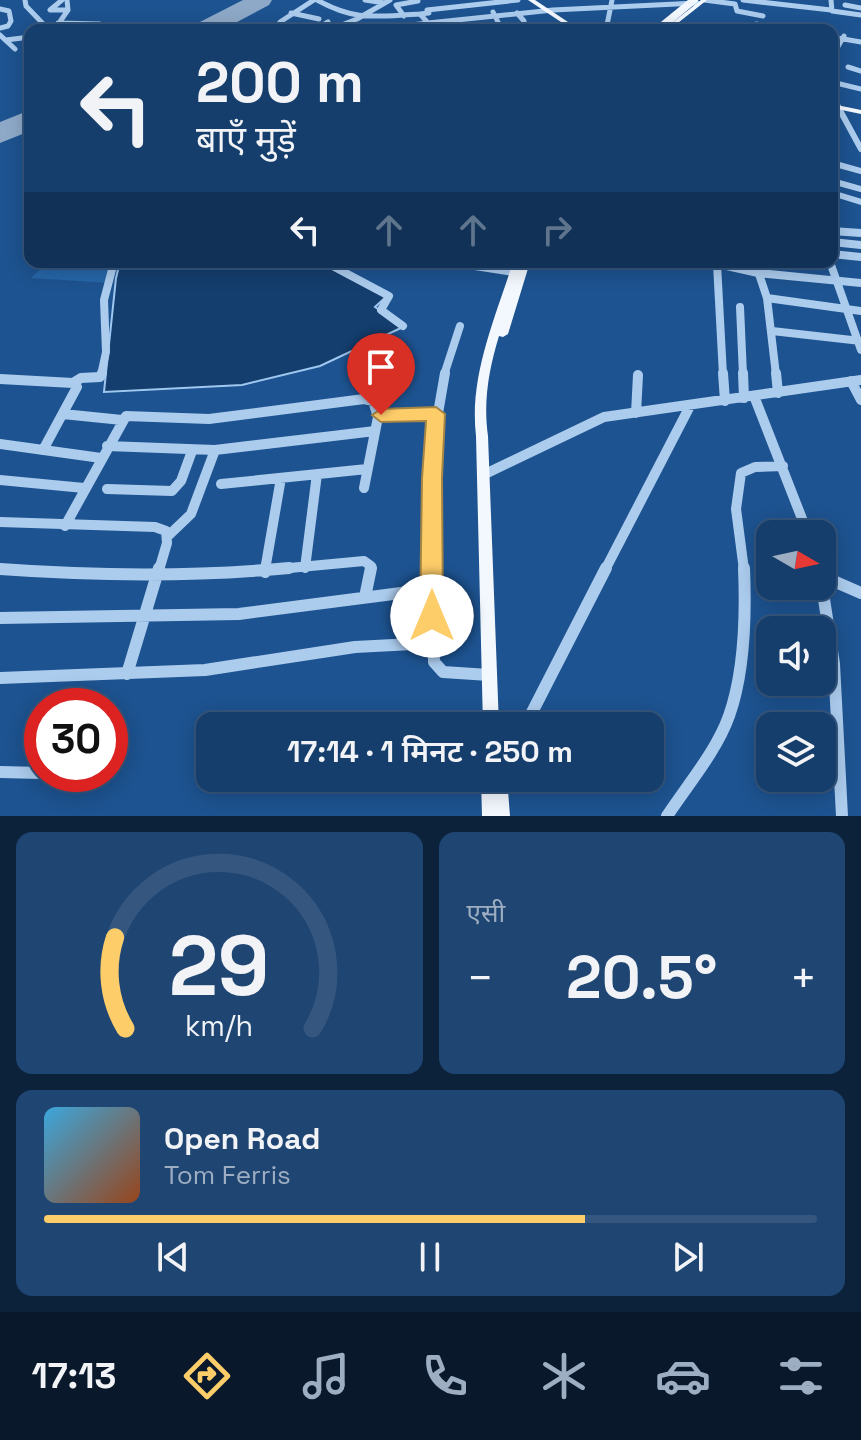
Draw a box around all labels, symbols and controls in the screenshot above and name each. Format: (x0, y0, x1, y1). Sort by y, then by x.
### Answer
text: 200 m (196, 47, 364, 118)
icon: left (64, 56, 168, 160)
text: बाएँ मुड़ें (196, 117, 296, 163)
icon: left (283, 208, 327, 252)
icon: ahead (367, 208, 411, 252)
icon: ahead (451, 208, 495, 252)
icon: right (535, 208, 579, 252)
pin (347, 333, 415, 415)
icon: arrive (359, 345, 403, 389)
north arrow (756, 520, 836, 600)
map controls (756, 520, 836, 792)
position arrow (390, 574, 474, 658)
button: sound (756, 616, 836, 696)
speed limit sign: 30 (24, 688, 128, 792)
button: layers (756, 712, 836, 792)
text: 17:14 · 1 मिनट · 250 m (287, 732, 573, 771)
text: एसी (467, 896, 505, 930)
text: 29 (169, 913, 270, 1019)
text: 20.5° (566, 939, 717, 1016)
text: − (467, 950, 494, 1006)
text: + (790, 950, 817, 1006)
text: km/h (185, 1008, 253, 1044)
text: Open Road (164, 1119, 320, 1158)
text: Tom Ferris (164, 1158, 291, 1192)
icon: previous (151, 1235, 195, 1279)
icon: pause (408, 1235, 452, 1279)
icon: next (666, 1235, 710, 1279)
icon: directions (179, 1348, 235, 1404)
icon: music (298, 1348, 354, 1404)
icon: phone (417, 1348, 473, 1404)
icon: climate (536, 1348, 592, 1404)
icon: car (655, 1348, 711, 1404)
icon: filters (773, 1348, 829, 1404)
text: 17:13 (31, 1353, 117, 1399)

